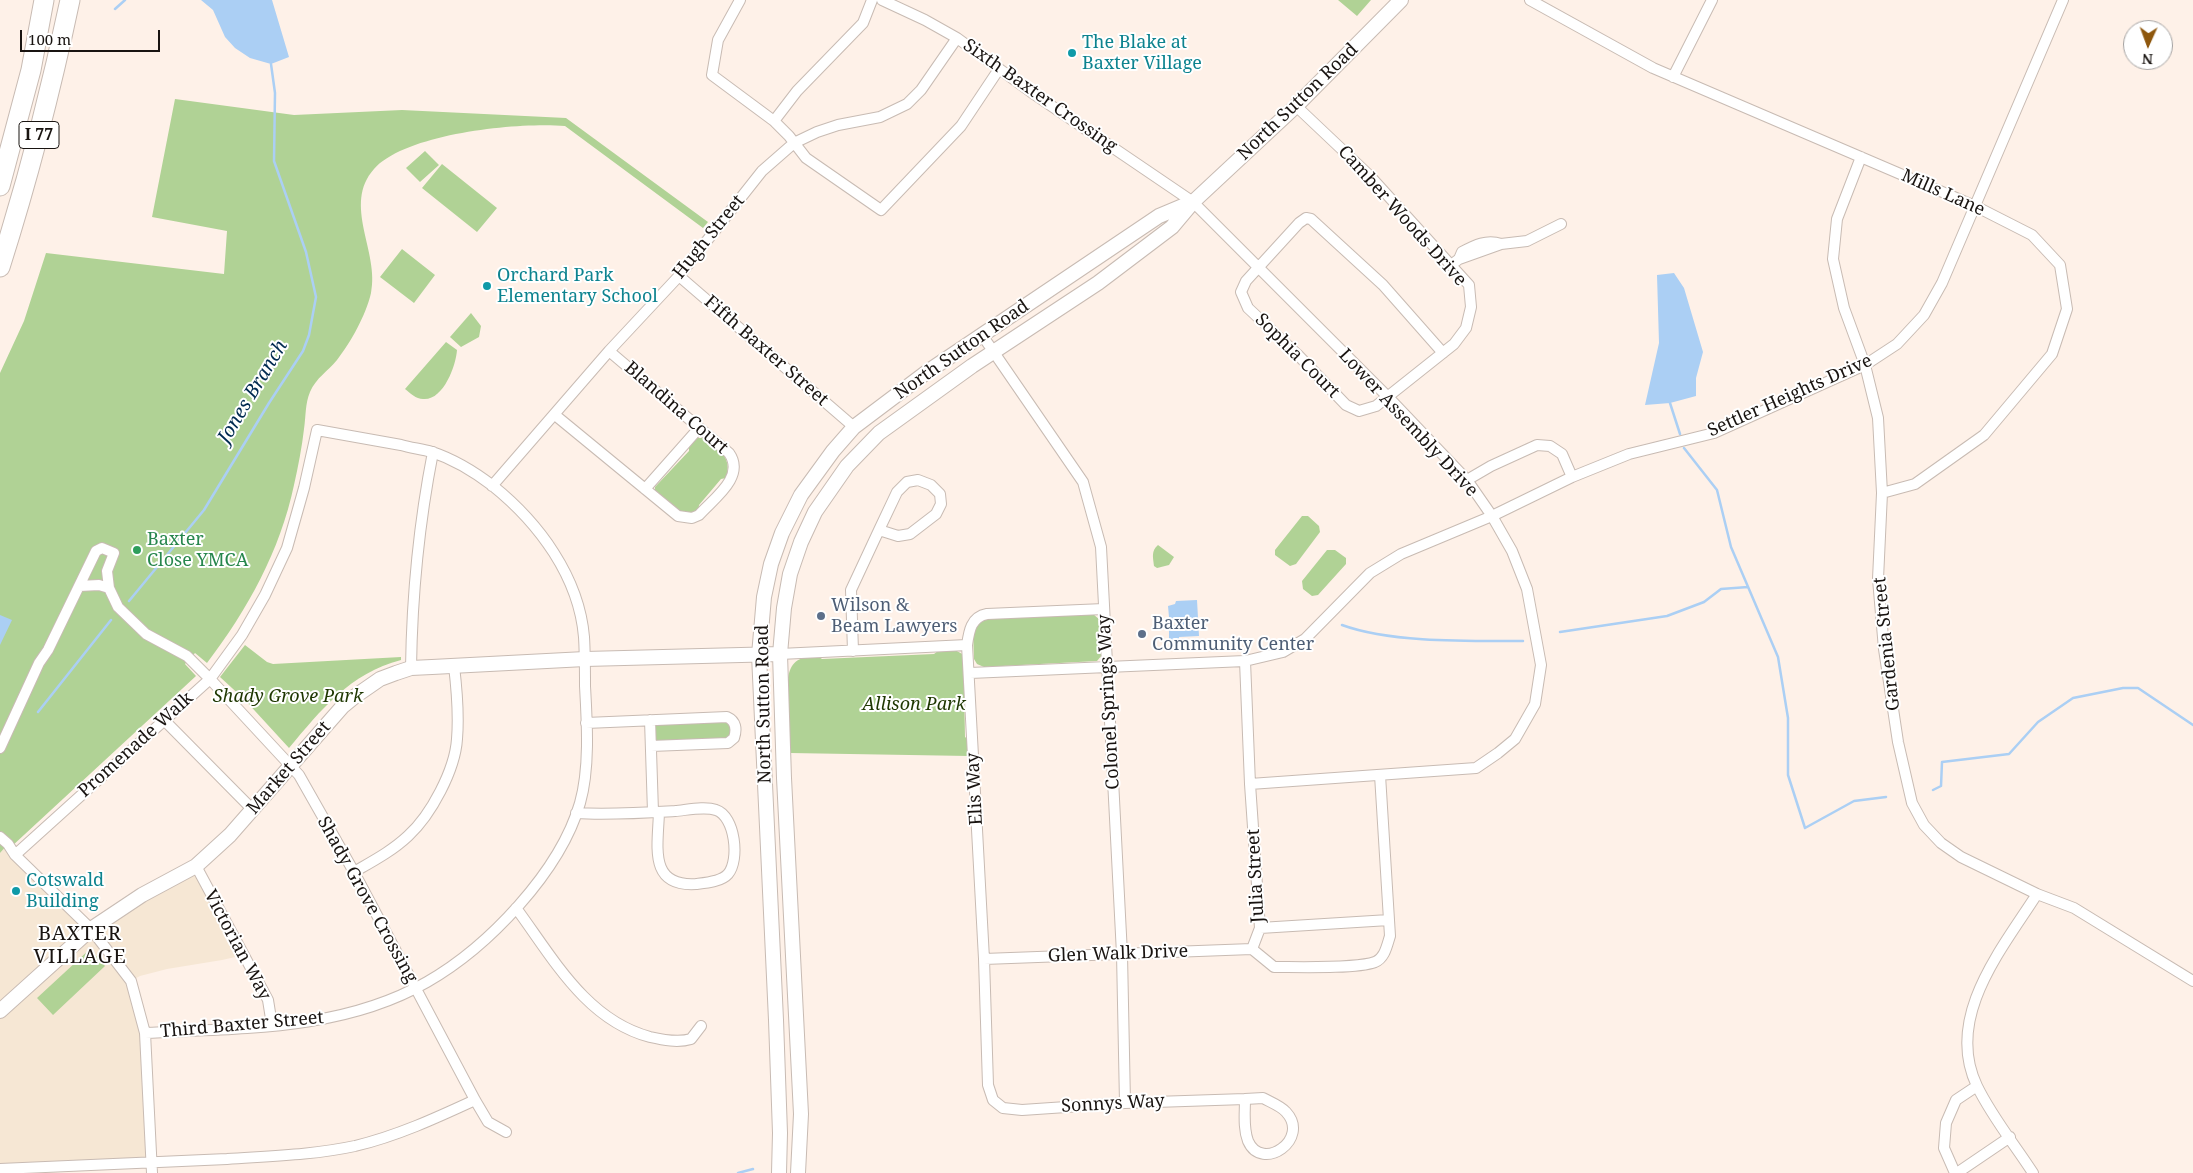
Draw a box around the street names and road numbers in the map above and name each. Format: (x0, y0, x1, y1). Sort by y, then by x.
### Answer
street label: Sixth Baxter Crossing (959, 35, 1121, 157)
street label: North Sutton Road (1233, 39, 1363, 165)
road number: I 77 (19, 122, 59, 148)
street label: Camber Woods Drive (1333, 141, 1471, 291)
street label: Mills Lane (1898, 165, 1988, 221)
street label: Hugh Street (669, 191, 749, 283)
street label: Fifth Baxter Street (700, 291, 832, 411)
street label: North Sutton Road (891, 296, 1033, 404)
street label: Sophia Court (1250, 309, 1344, 403)
street label: Lower Assembly Drive (1334, 345, 1482, 501)
street label: Settler Heights Drive (1704, 350, 1876, 442)
street label: Blandina Court (620, 357, 732, 459)
street label: Gardenia Street (1869, 576, 1905, 712)
street label: Colonel Springs Way (1094, 614, 1124, 790)
street label: North Sutton Road (752, 624, 776, 784)
street label: Promenade Walk (74, 688, 198, 802)
street label: Market Street (243, 717, 335, 819)
street label: Elis Way (962, 752, 988, 826)
street label: Shady Grove Crossing (312, 813, 422, 987)
street label: Julia Street (1243, 828, 1269, 924)
street label: Victorian Way (199, 886, 275, 1004)
street label: Glen Walk Drive (1048, 941, 1188, 967)
street label: Third Baxter Street (159, 1007, 325, 1043)
street label: Sonnys Way (1061, 1091, 1165, 1117)

